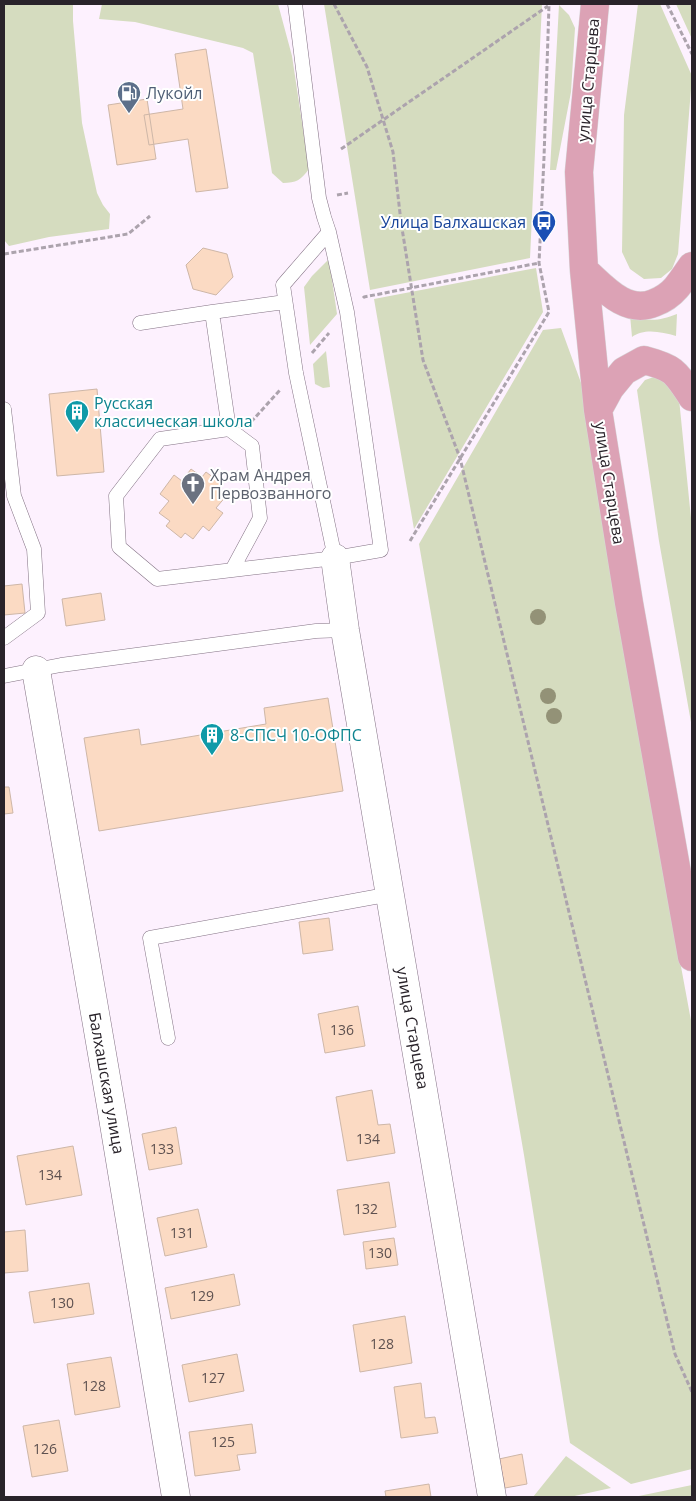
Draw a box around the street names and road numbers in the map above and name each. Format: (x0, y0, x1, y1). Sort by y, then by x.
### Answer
street label: улица Старцева (572, 17, 604, 143)
street label: улица Старцева (589, 420, 631, 546)
street label: улица Старцева (391, 965, 435, 1091)
street label: Балхашская улица (84, 1010, 130, 1156)

